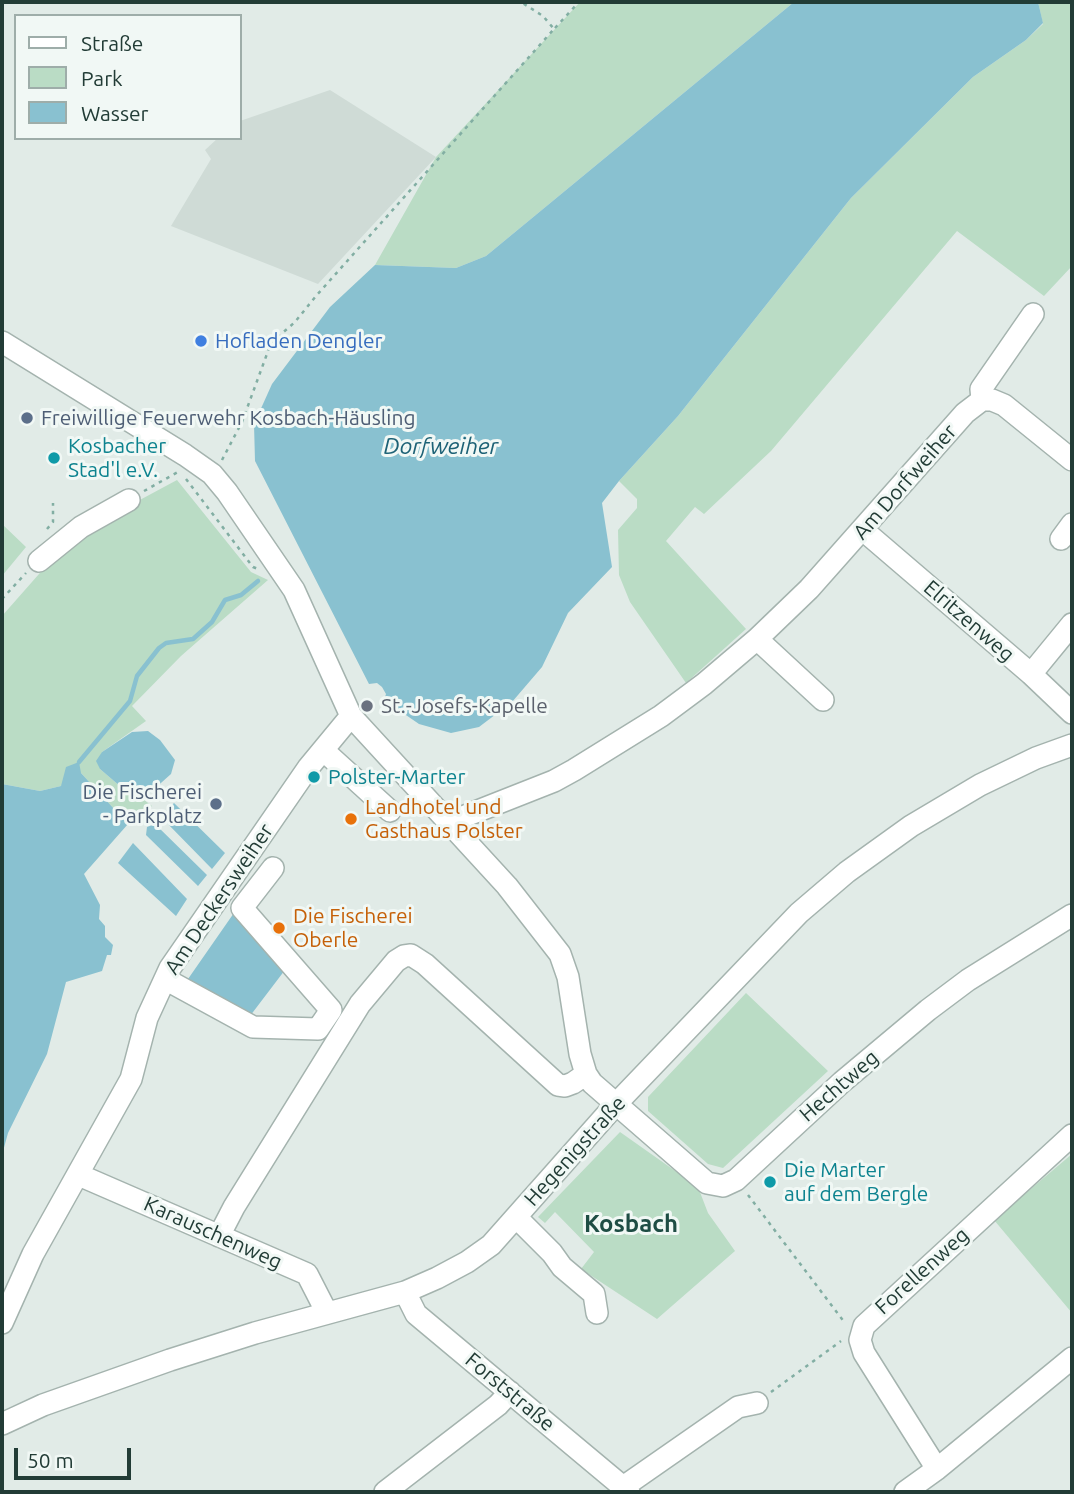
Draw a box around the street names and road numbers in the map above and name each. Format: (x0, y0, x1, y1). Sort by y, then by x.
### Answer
street label: Am Dorfweiher (848, 419, 962, 545)
street label: Elritzenweg (919, 575, 1019, 667)
street label: Am Deckersweiher (159, 819, 279, 979)
street label: Hechtweg (794, 1045, 884, 1127)
street label: Hegenigstraße (519, 1091, 631, 1211)
street label: Karauschenweg (140, 1191, 286, 1275)
street label: Forellenweg (870, 1222, 974, 1320)
street label: Forststraße (460, 1347, 560, 1437)

